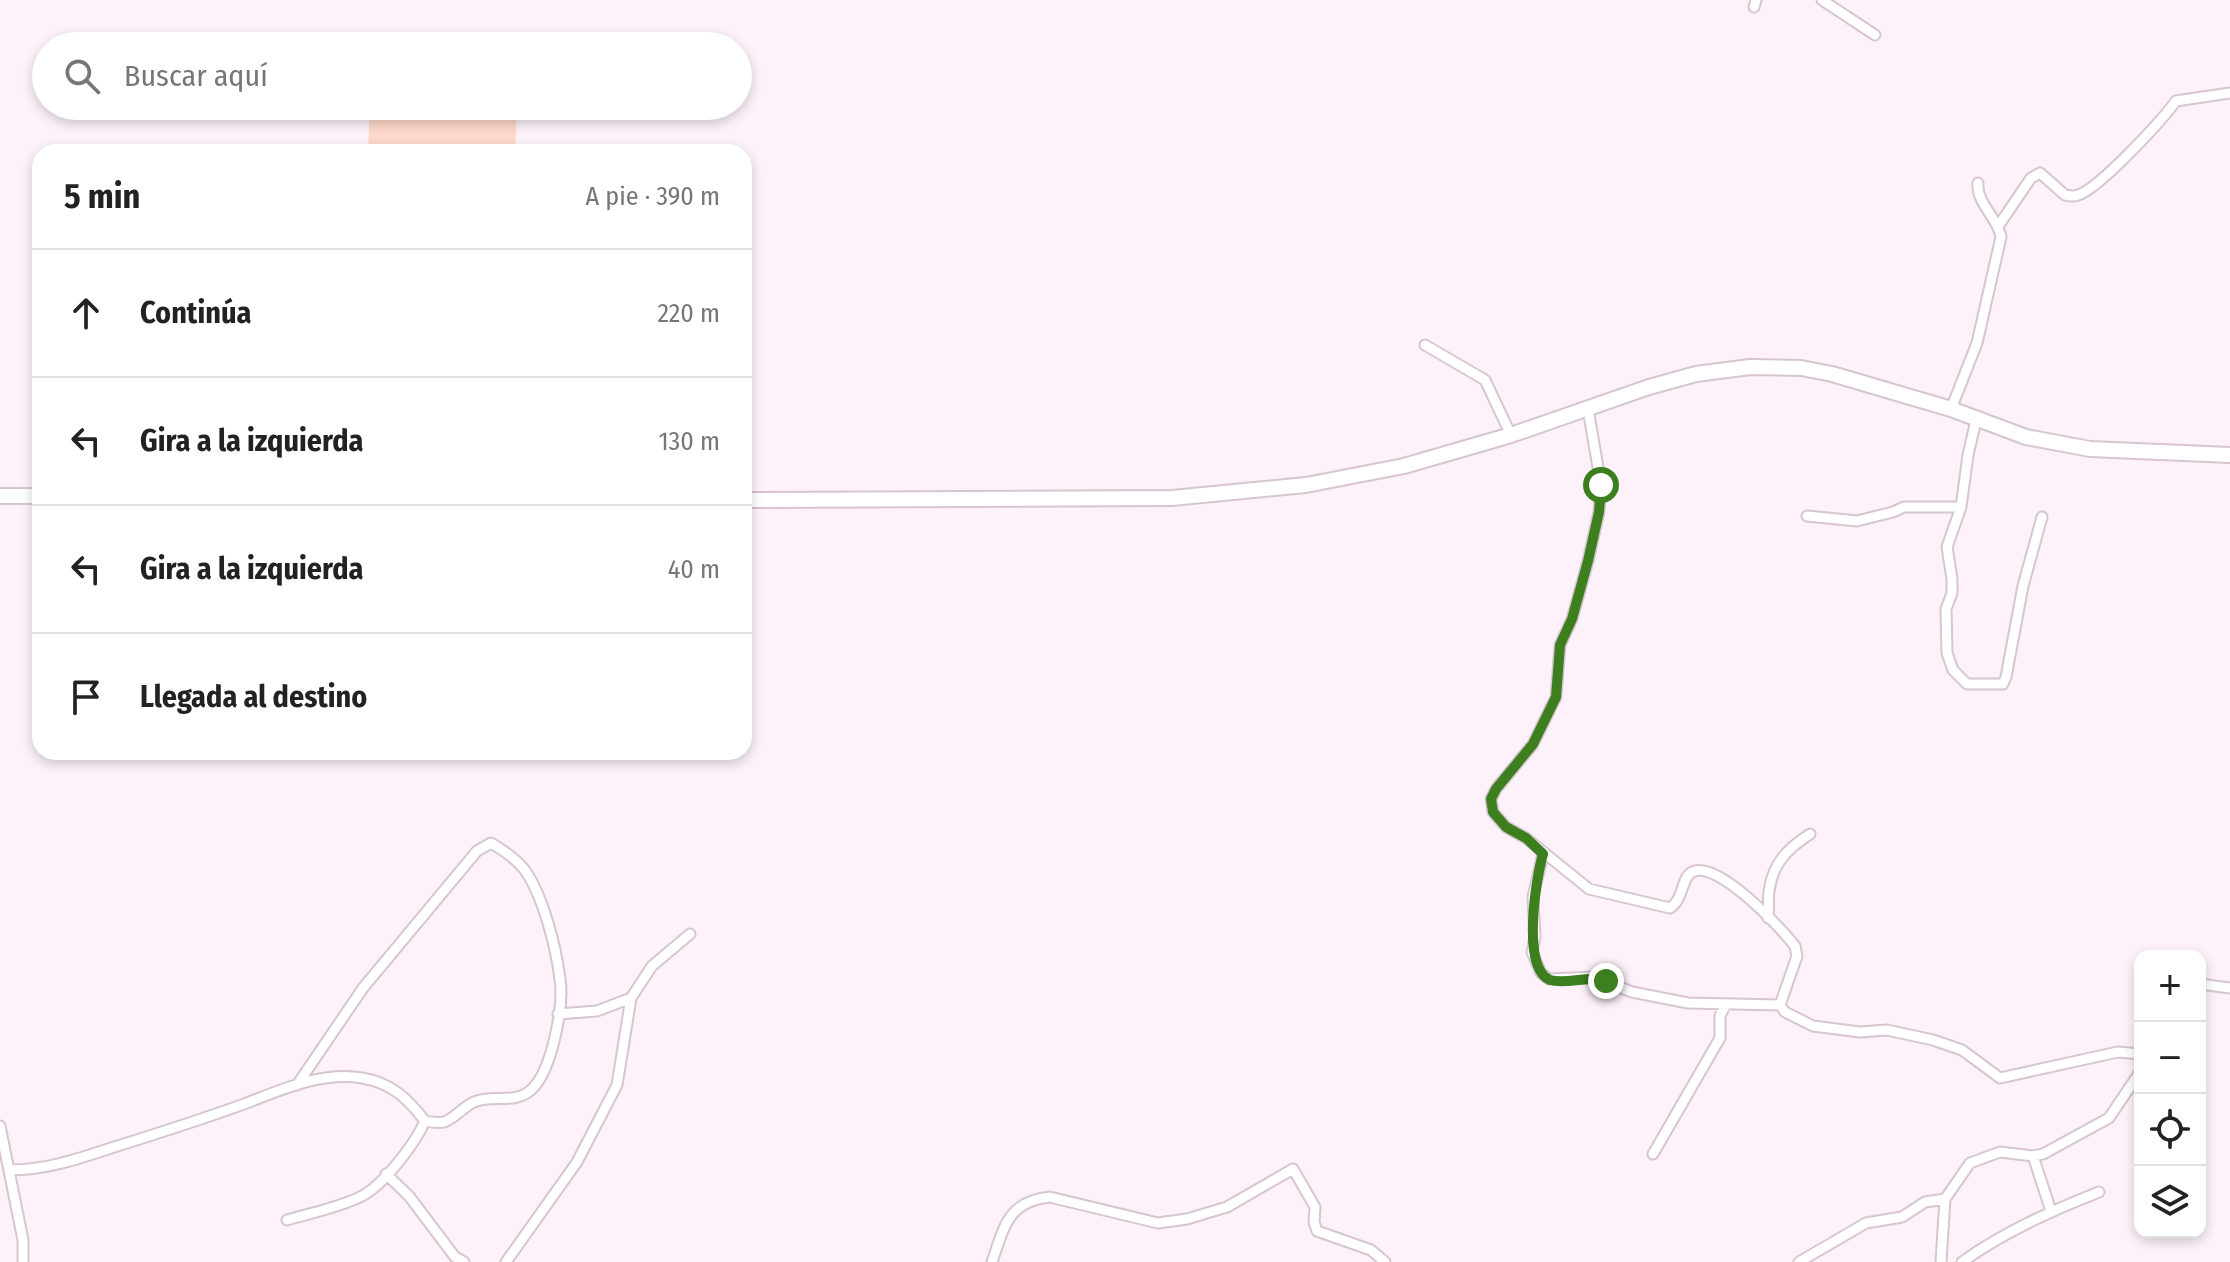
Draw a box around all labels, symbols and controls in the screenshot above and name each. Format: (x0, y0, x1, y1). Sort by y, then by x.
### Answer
search box (32, 32, 752, 120)
icon: search (60, 54, 104, 98)
text: Buscar aquí (124, 58, 268, 94)
text: 5 min (64, 176, 140, 217)
text: A pie · 390 m (586, 181, 720, 212)
icon: ahead (64, 291, 108, 335)
text: Continúa (140, 295, 251, 331)
text: 220 m (657, 298, 720, 329)
icon: left (64, 419, 108, 463)
text: Gira a la izquierda (140, 423, 363, 459)
text: 130 m (658, 426, 720, 457)
route start (1583, 467, 1619, 503)
icon: left (64, 547, 108, 591)
text: Gira a la izquierda (140, 551, 363, 587)
text: 40 m (668, 554, 720, 585)
icon: arrive (64, 675, 108, 719)
text: Llegada al destino (140, 679, 367, 715)
map controls (2134, 950, 2206, 1238)
button: + (2134, 950, 2206, 1022)
route end (1588, 963, 1624, 999)
button: − (2134, 1022, 2206, 1094)
button: locate (2134, 1094, 2206, 1166)
button: layers (2134, 1166, 2206, 1238)

